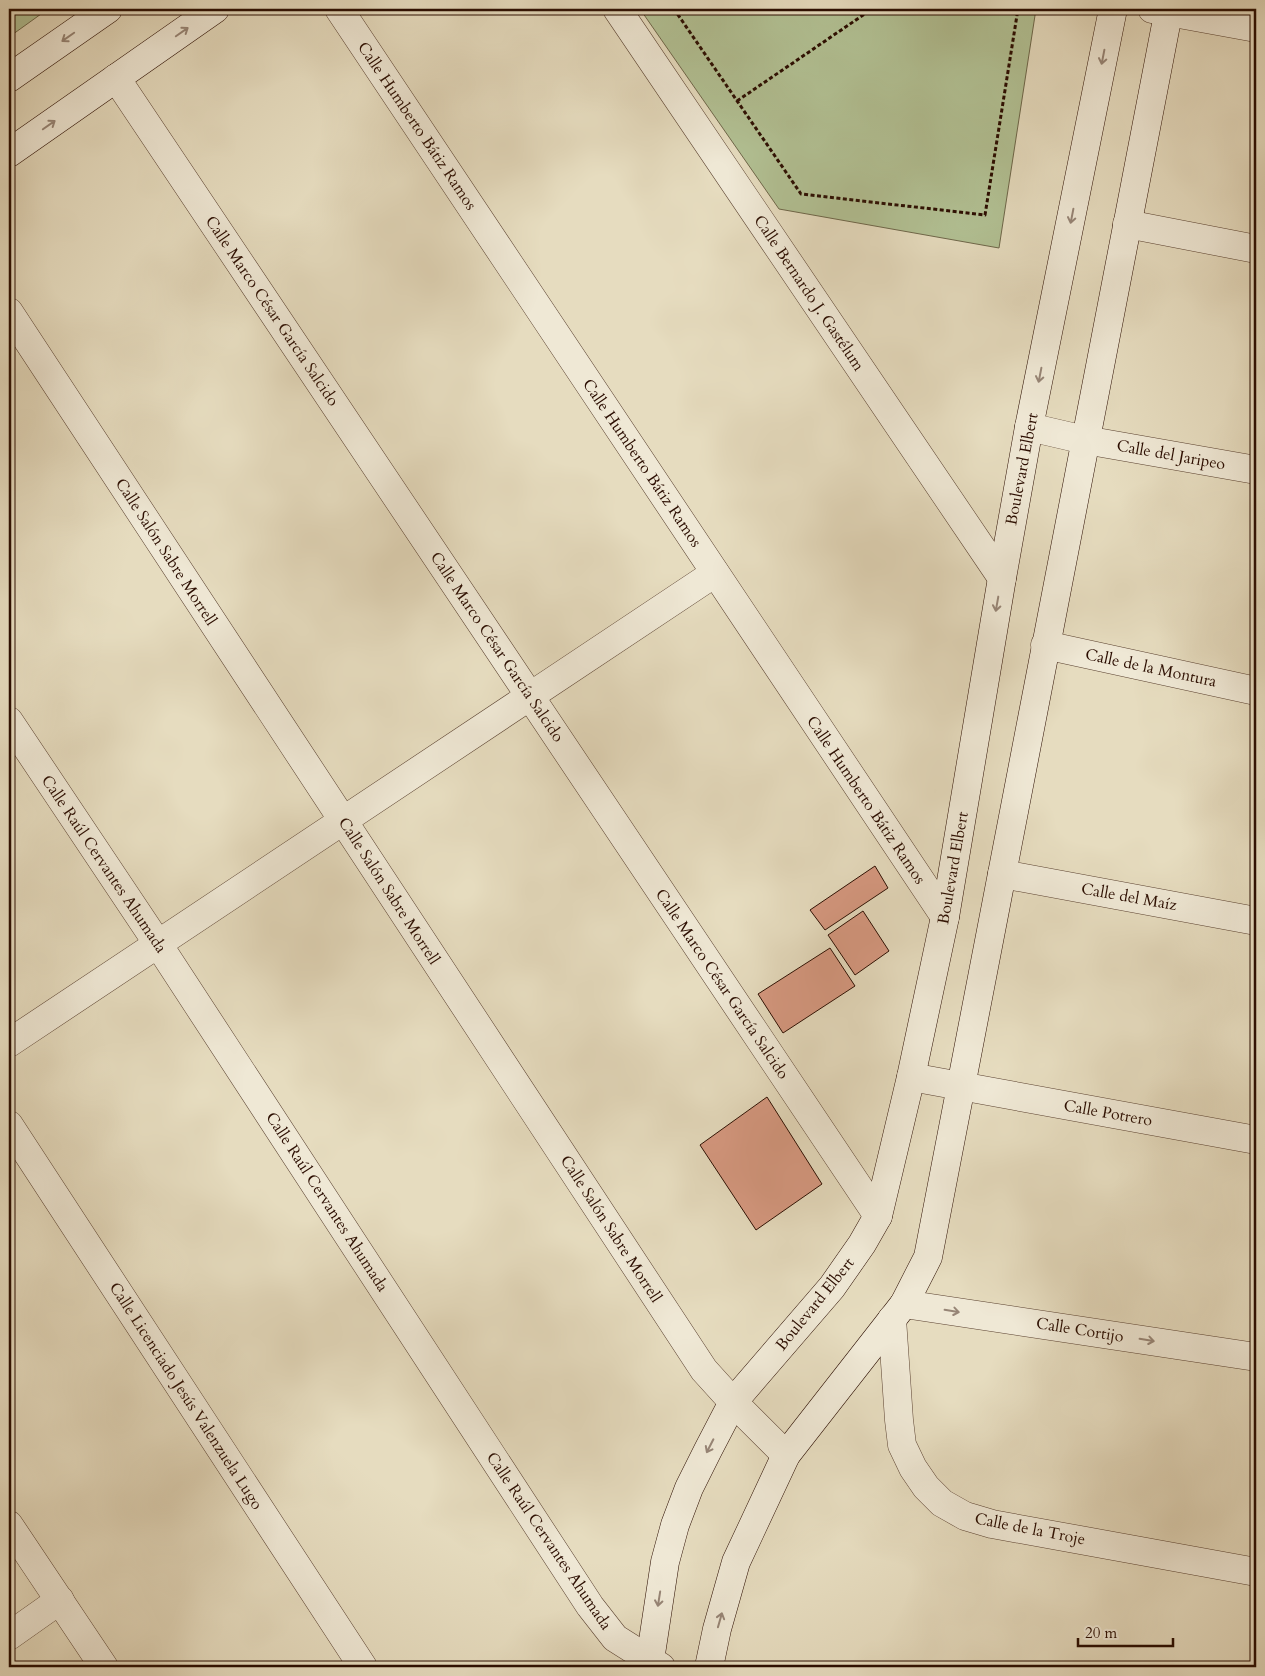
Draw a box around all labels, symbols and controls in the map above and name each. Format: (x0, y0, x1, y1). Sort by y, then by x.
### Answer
one-way arrow (174, 27, 188, 37)
one-way arrow (62, 32, 76, 42)
street label: Calle Humberto Bátiz Ramos (352, 38, 482, 214)
one-way arrow (1098, 48, 1108, 64)
one-way arrow (41, 120, 55, 130)
one-way arrow (1066, 208, 1076, 224)
street label: Calle Marco César García Salcido (200, 211, 344, 411)
street label: Calle Bernardo J. Gastélum (749, 211, 870, 376)
one-way arrow (1034, 367, 1044, 383)
street label: Calle Humberto Bátiz Ramos (577, 375, 707, 551)
street label: Boulevard Elbert (1000, 411, 1044, 527)
street label: Calle del Jaripeo (1115, 435, 1227, 475)
street label: Calle Salón Sabre Morrell (110, 474, 222, 630)
street label: Calle Marco César García Salcido (425, 547, 569, 747)
one-way arrow (992, 595, 1002, 611)
street label: Calle de la Montura (1083, 643, 1219, 693)
street label: Calle Humberto Bátiz Ramos (801, 712, 931, 888)
street label: Calle Raúl Cervantes Ahumada (36, 771, 172, 957)
street label: Boulevard Elbert (932, 810, 974, 926)
street label: Calle Salón Sabre Morrell (333, 813, 445, 969)
street label: Calle del Maíz (1080, 878, 1178, 916)
street label: Calle Marco César García Salcido (650, 884, 794, 1084)
street label: Calle Potrero (1062, 1094, 1154, 1132)
street label: Calle Raúl Cervantes Ahumada (261, 1108, 394, 1296)
street label: Calle Salón Sabre Morrell (555, 1151, 667, 1307)
street label: Boulevard Elbert (771, 1253, 859, 1355)
street label: Calle Licenciado Jesús Valenzuela Lugo (104, 1278, 268, 1514)
one-way arrow (943, 1306, 959, 1316)
street label: Calle Cortijo (1035, 1312, 1126, 1348)
one-way arrow (1139, 1336, 1155, 1346)
one-way arrow (705, 1438, 714, 1453)
street label: Calle Raúl Cervantes Ahumada (481, 1448, 617, 1634)
street label: Calle de la Troje (973, 1507, 1087, 1551)
one-way arrow (653, 1590, 663, 1606)
one-way arrow (715, 1612, 725, 1628)
scale bar (1078, 1616, 1172, 1648)
text: 20 m (1085, 1623, 1117, 1643)

